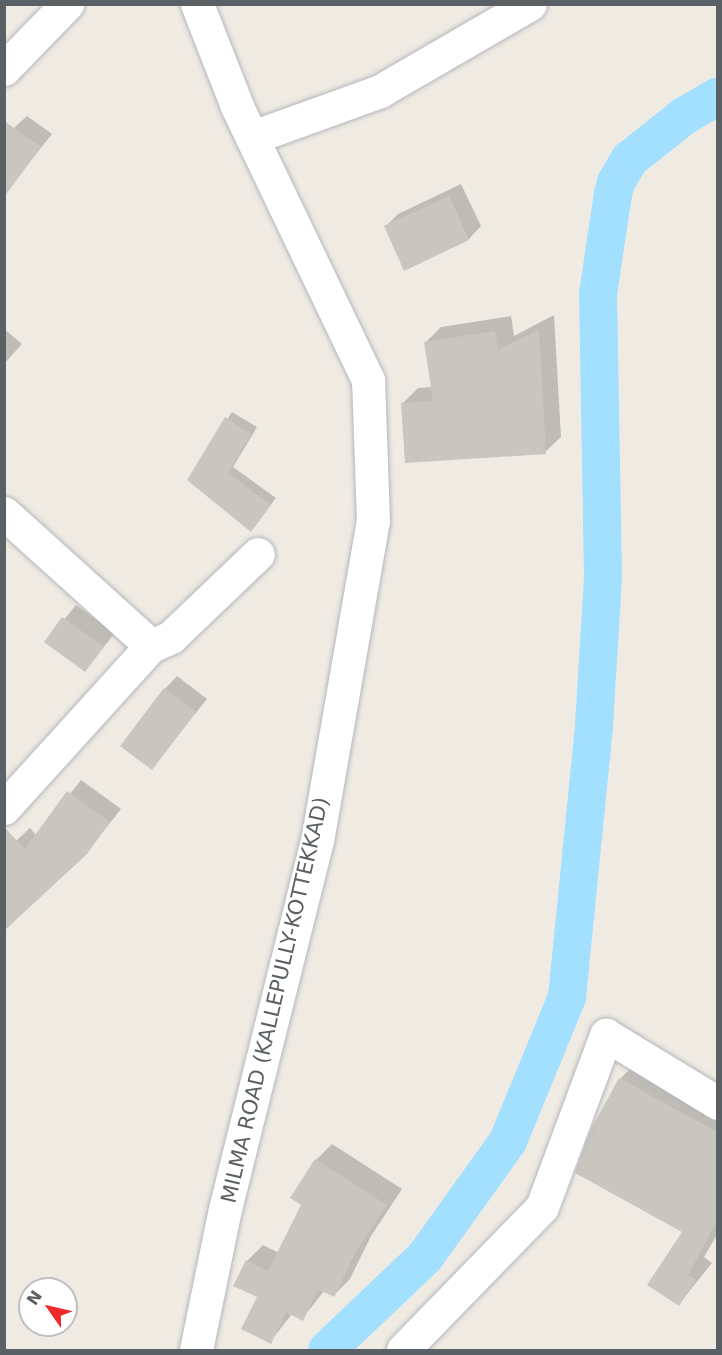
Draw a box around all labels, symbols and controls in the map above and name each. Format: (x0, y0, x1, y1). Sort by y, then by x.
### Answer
street label: MILMA ROAD (KALLEPULLY-KOTTEKKAD) (216, 795, 334, 1205)
north arrow (18, 1277, 78, 1337)
text: N (23, 1287, 46, 1309)

